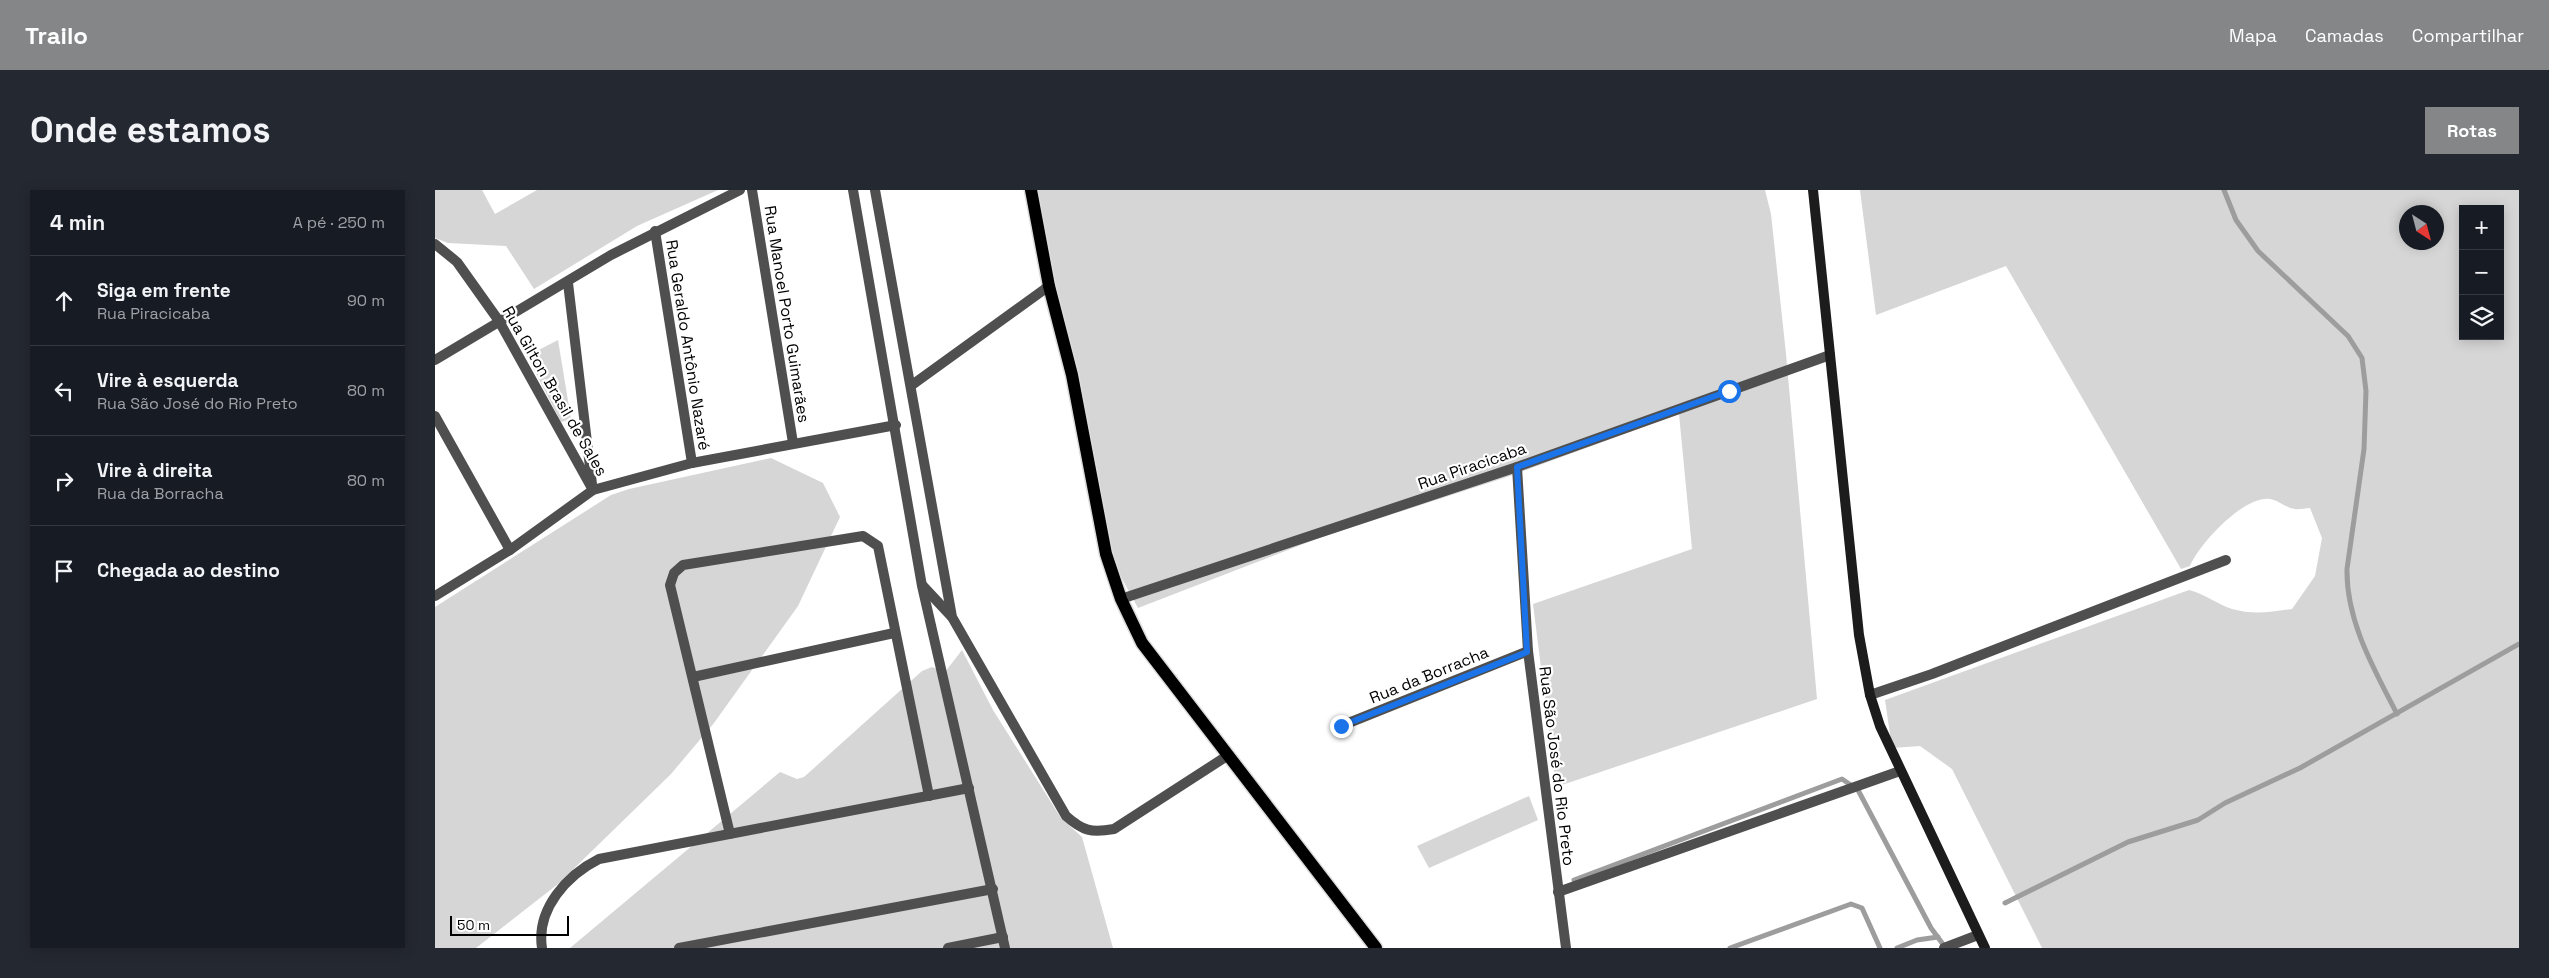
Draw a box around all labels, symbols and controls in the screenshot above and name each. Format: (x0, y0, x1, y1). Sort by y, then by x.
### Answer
text: Trailo (25, 20, 88, 51)
text: Mapa (2229, 24, 2277, 47)
text: Camadas (2305, 24, 2384, 47)
text: Compartilhar (2412, 24, 2524, 47)
button: Rotas (2425, 107, 2519, 154)
text: Onde estamos (30, 108, 271, 152)
street label: Rua Manoel Porto Guimarães (759, 204, 815, 424)
north arrow (2399, 205, 2444, 250)
map controls (2459, 205, 2504, 340)
button: + (2459, 205, 2504, 250)
text: 4 min (50, 209, 105, 236)
text: A pé · 250 m (293, 212, 385, 233)
street label: Rua Geraldo Antônio Nazaré (661, 238, 715, 452)
button: − (2459, 250, 2504, 295)
text: Siga em frente (97, 278, 231, 303)
icon: ahead (50, 287, 78, 315)
text: 90 m (347, 290, 385, 311)
button: layers (2459, 295, 2504, 340)
street label: Rua Gilton Brasil de Sales (498, 302, 612, 480)
text: Rua Piracicaba (97, 303, 210, 324)
text: Vire à esquerda (97, 368, 239, 393)
icon: left (50, 377, 78, 405)
text: 80 m (347, 380, 385, 401)
route start (1718, 380, 1741, 403)
text: Rua São José do Rio Preto (97, 393, 298, 414)
street label: Rua Piracicaba (1415, 438, 1529, 494)
text: Vire à direita (97, 458, 213, 483)
icon: right (50, 467, 78, 495)
text: 80 m (347, 470, 385, 491)
text: Rua da Borracha (97, 483, 224, 504)
icon: arrive (50, 557, 78, 585)
text: Chegada ao destino (97, 558, 280, 583)
street label: Rua da Borracha (1366, 642, 1492, 708)
street label: Rua São José do Rio Preto (1534, 665, 1580, 867)
route end (1330, 715, 1353, 738)
scale bar (450, 913, 569, 936)
text: 50 m (457, 916, 490, 934)

